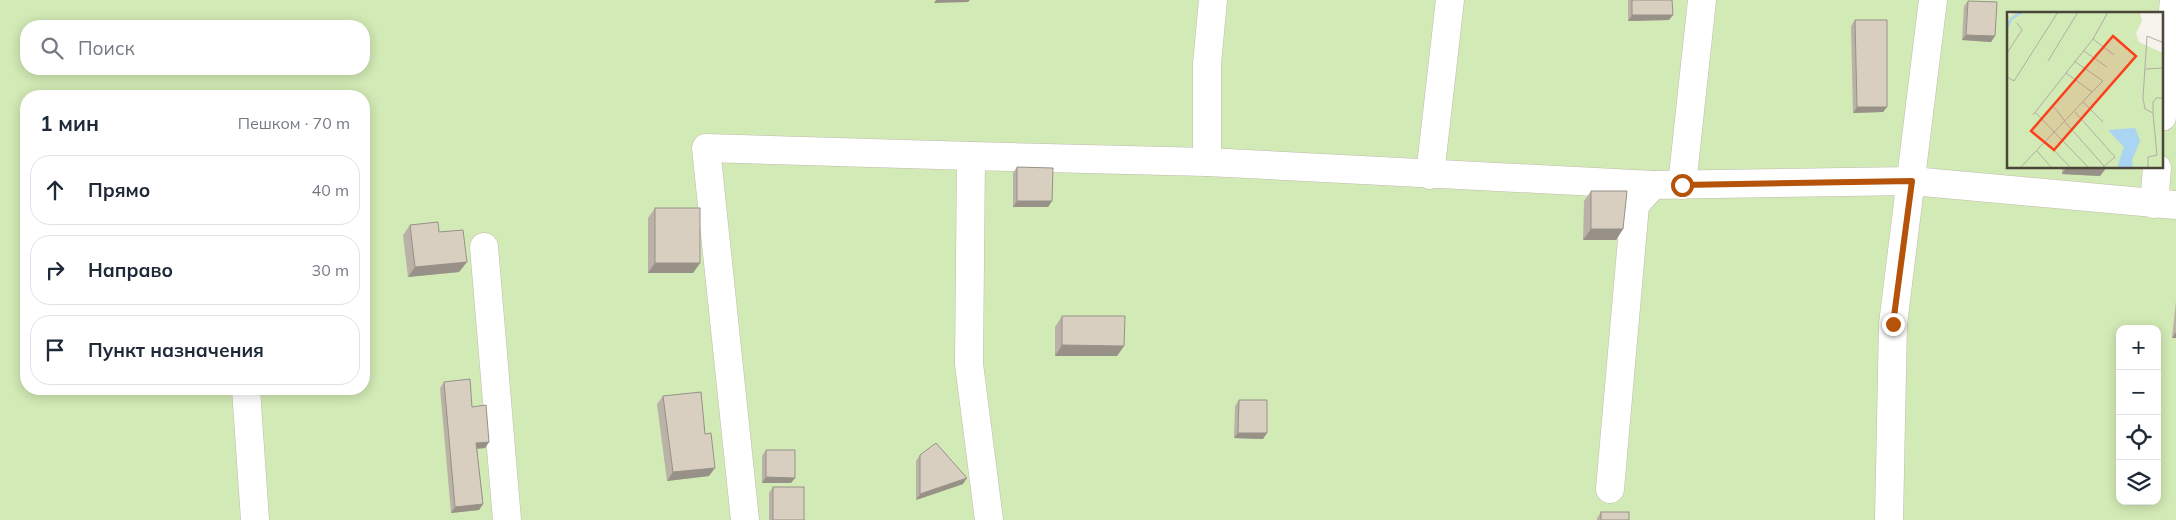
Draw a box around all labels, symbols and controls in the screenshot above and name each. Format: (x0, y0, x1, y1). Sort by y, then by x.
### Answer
inset map (2007, 12, 2164, 169)
search box (20, 20, 370, 75)
icon: search (38, 34, 66, 62)
text: Поиск (78, 36, 135, 60)
text: 1 мин (40, 110, 99, 136)
text: Пешком · 70 m (238, 113, 350, 133)
route start (1671, 174, 1694, 197)
icon: ahead (41, 176, 69, 204)
text: Прямо (88, 178, 150, 202)
text: 40 m (312, 180, 349, 200)
icon: right (41, 256, 69, 284)
text: Направо (88, 258, 173, 282)
text: 30 m (312, 260, 349, 280)
route end (1882, 313, 1905, 336)
map controls (2116, 325, 2161, 505)
button: + (2116, 325, 2161, 370)
icon: arrive (41, 336, 69, 364)
text: Пункт назначения (88, 338, 264, 362)
button: − (2116, 370, 2161, 415)
button: locate (2116, 415, 2161, 460)
button: layers (2116, 460, 2161, 505)

